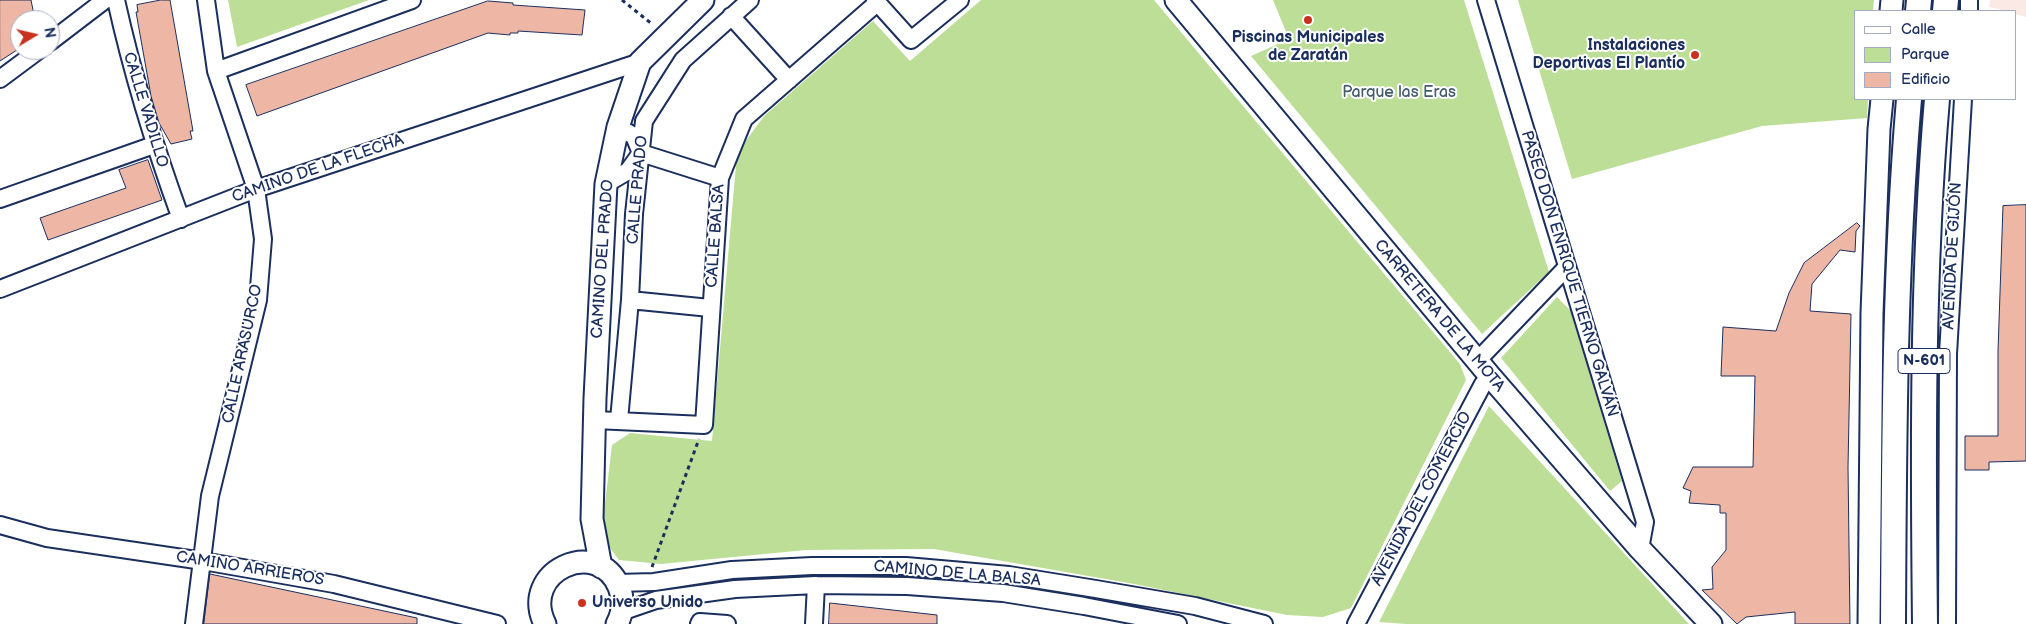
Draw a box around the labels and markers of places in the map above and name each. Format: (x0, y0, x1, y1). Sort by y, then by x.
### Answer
marker: Piscinas Municipales de Zaratán (1302, 14, 1314, 26)
place label: Piscinas Municipales de Zaratán (1232, 28, 1384, 66)
place label: Instalaciones Deportivas El Plantío (1532, 36, 1685, 74)
marker: Instalaciones Deportivas El Plantío (1689, 49, 1701, 61)
place label: Universo Unido (592, 593, 703, 613)
marker: Universo Unido (576, 597, 588, 609)

